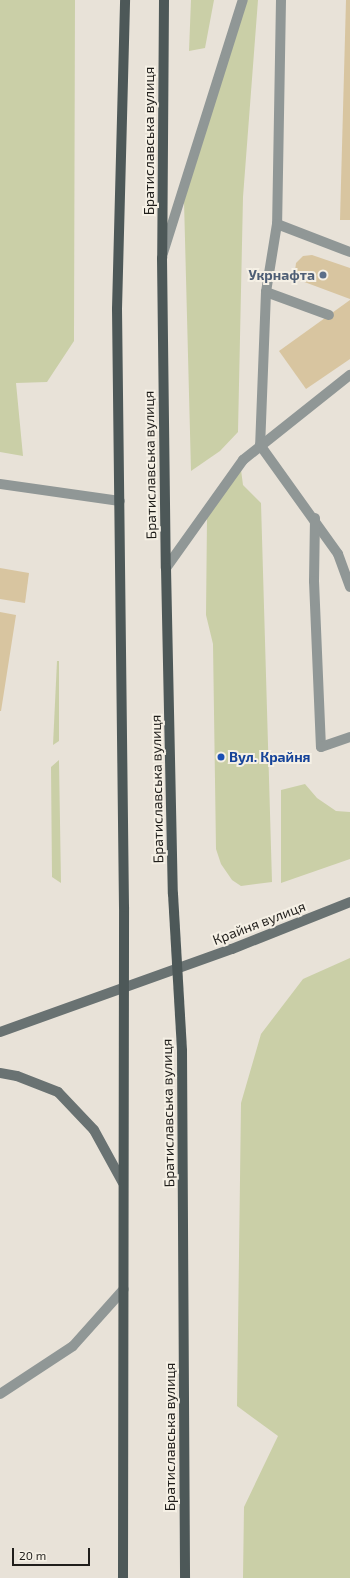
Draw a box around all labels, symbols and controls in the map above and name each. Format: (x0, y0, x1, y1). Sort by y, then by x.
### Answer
street label: Братиславська вулиця (141, 67, 157, 215)
place label: Укрнафта (249, 267, 315, 283)
marker: Укрнафта (318, 270, 328, 280)
street label: Братиславська вулиця (140, 391, 160, 539)
street label: Братиславська вулиця (147, 715, 167, 863)
place label: Вул. Крайня (229, 749, 311, 765)
marker: Вул. Крайня (216, 752, 226, 762)
street label: Крайня вулиця (210, 898, 308, 948)
street label: Братиславська вулиця (158, 1039, 178, 1187)
street label: Братиславська вулиця (162, 1363, 178, 1511)
scale bar (14, 1540, 92, 1566)
text: 20 m (19, 1548, 46, 1562)

